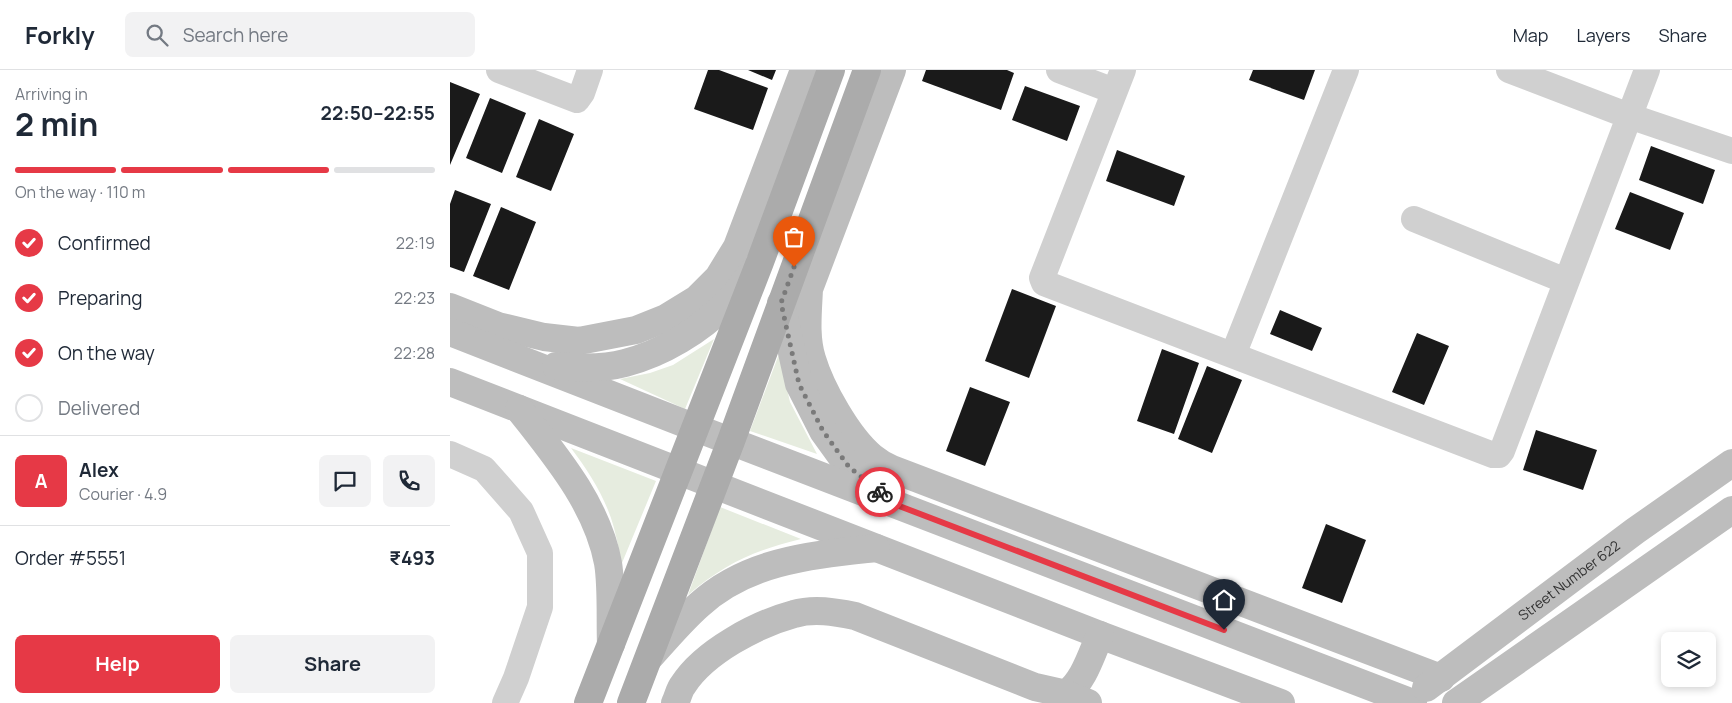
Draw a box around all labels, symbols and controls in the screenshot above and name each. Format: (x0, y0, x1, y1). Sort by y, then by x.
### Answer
search box (125, 12, 475, 57)
text: Forkly (25, 18, 95, 51)
icon: search (143, 21, 171, 49)
text: Search here (183, 22, 288, 48)
text: Map (1513, 23, 1548, 47)
text: Layers (1576, 23, 1630, 47)
text: Share (1658, 23, 1707, 47)
text: Arriving in (15, 83, 88, 105)
text: 22:50–22:55 (321, 100, 435, 126)
text: 2 min (15, 102, 98, 146)
text: On the way · 110 m (15, 181, 145, 203)
pin (773, 216, 815, 267)
icon: bag (780, 223, 808, 251)
icon: check (15, 229, 43, 257)
text: Confirmed (58, 230, 151, 256)
text: 22:19 (396, 232, 435, 254)
icon: check (15, 284, 43, 312)
text: Preparing (58, 285, 143, 311)
text: 22:23 (394, 287, 435, 309)
icon: check (15, 339, 43, 367)
text: On the way (58, 340, 155, 366)
text: 22:28 (394, 342, 435, 364)
text: Delivered (58, 395, 140, 421)
button: chat (319, 455, 371, 507)
button: phone (383, 455, 435, 507)
text: Alex (79, 457, 119, 483)
courier (855, 467, 905, 517)
text: A (35, 468, 47, 494)
icon: bike (866, 478, 894, 506)
text: Courier · 4.9 (79, 483, 167, 505)
street label: Street Number 622 (1514, 536, 1624, 625)
text: Order #5551 (15, 545, 126, 571)
text: ₹493 (389, 545, 435, 571)
pin (1203, 579, 1245, 630)
icon: home (1210, 586, 1238, 614)
map controls (1661, 632, 1716, 687)
button: layers (1661, 632, 1716, 687)
button: Help (15, 635, 220, 693)
button: Share (230, 635, 435, 693)

